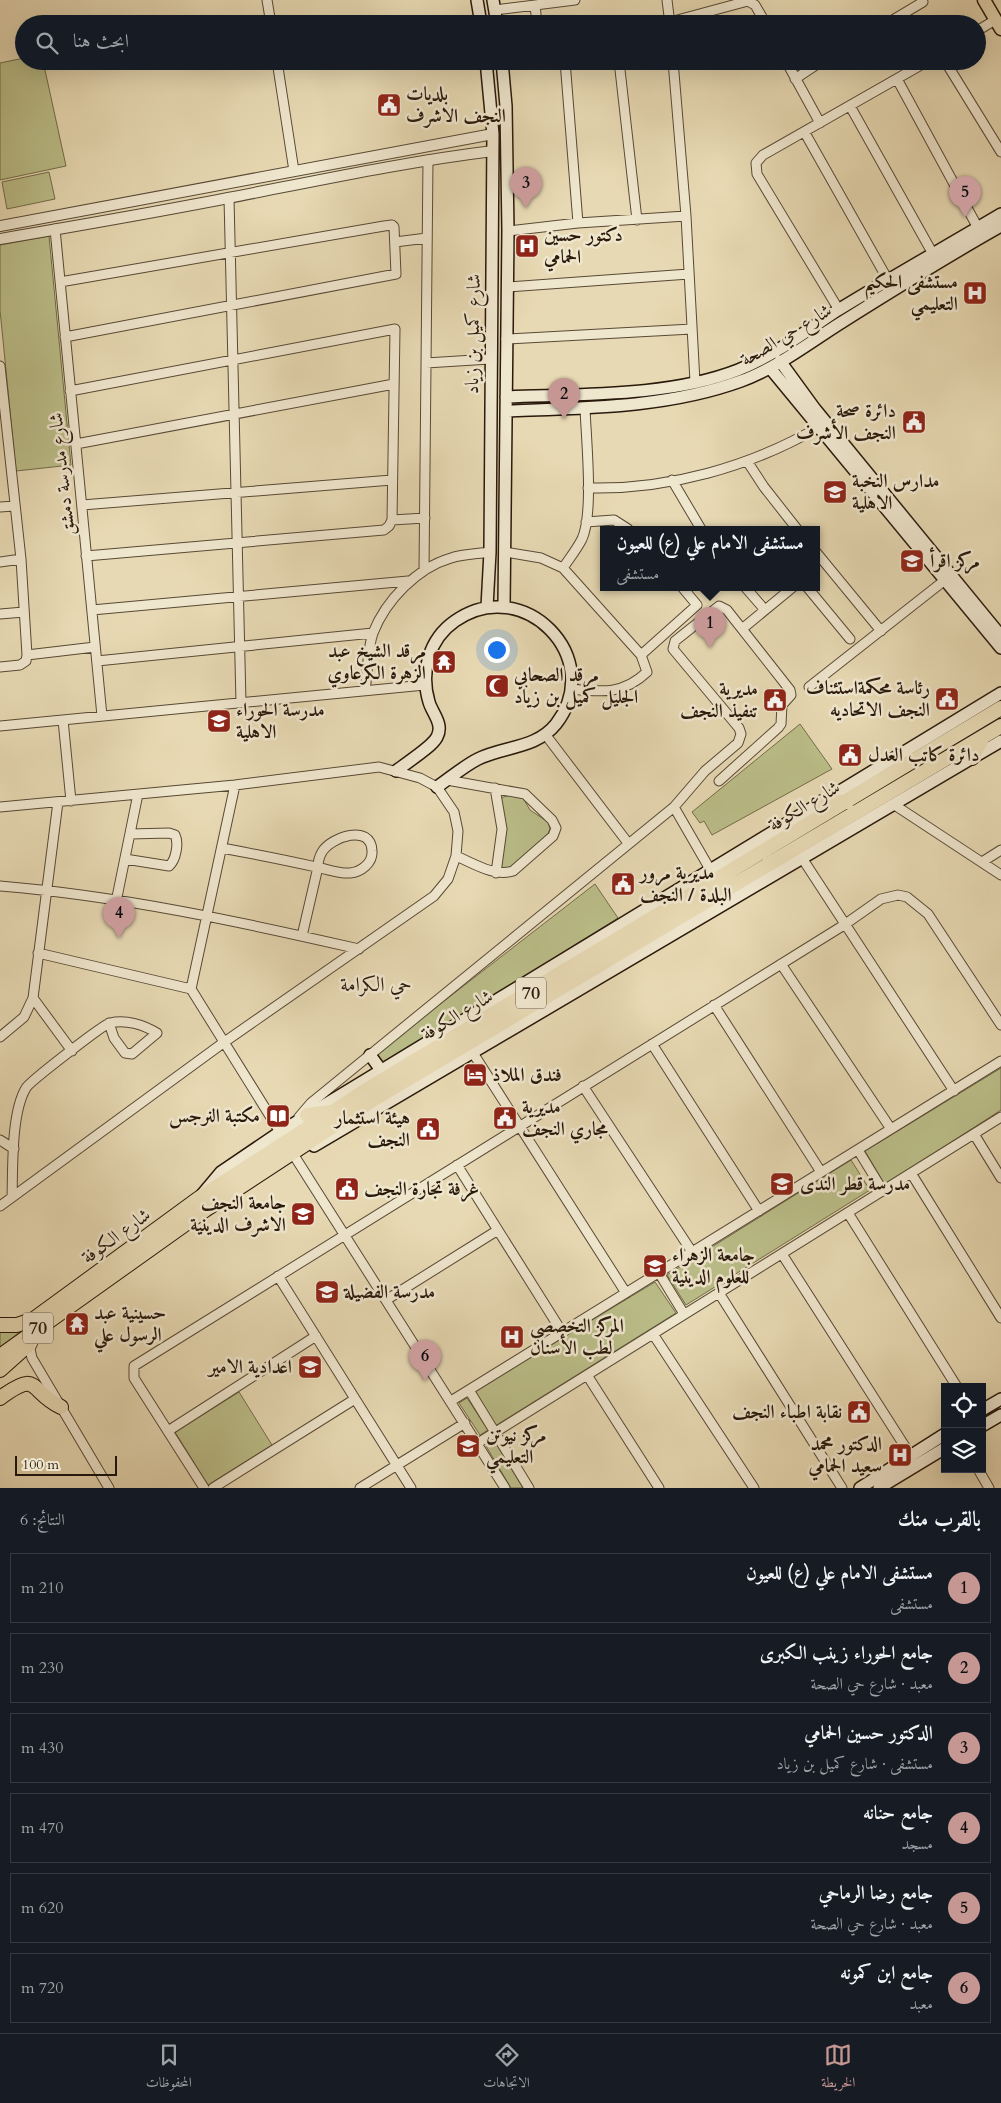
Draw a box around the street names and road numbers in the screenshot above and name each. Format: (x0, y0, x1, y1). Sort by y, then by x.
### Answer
street label: شارع كميل بن زياد (459, 274, 489, 394)
street label: شارع حي الصحة (735, 297, 838, 374)
street label: شارع مدرسة دمشق (43, 411, 83, 537)
street label: شارع الكوفة (763, 774, 846, 839)
road number: 70 (516, 978, 546, 1008)
street label: شارع الكوفة (416, 983, 499, 1048)
street label: شارع الكوفة (76, 1202, 157, 1272)
road number: 70 (23, 1312, 53, 1344)

